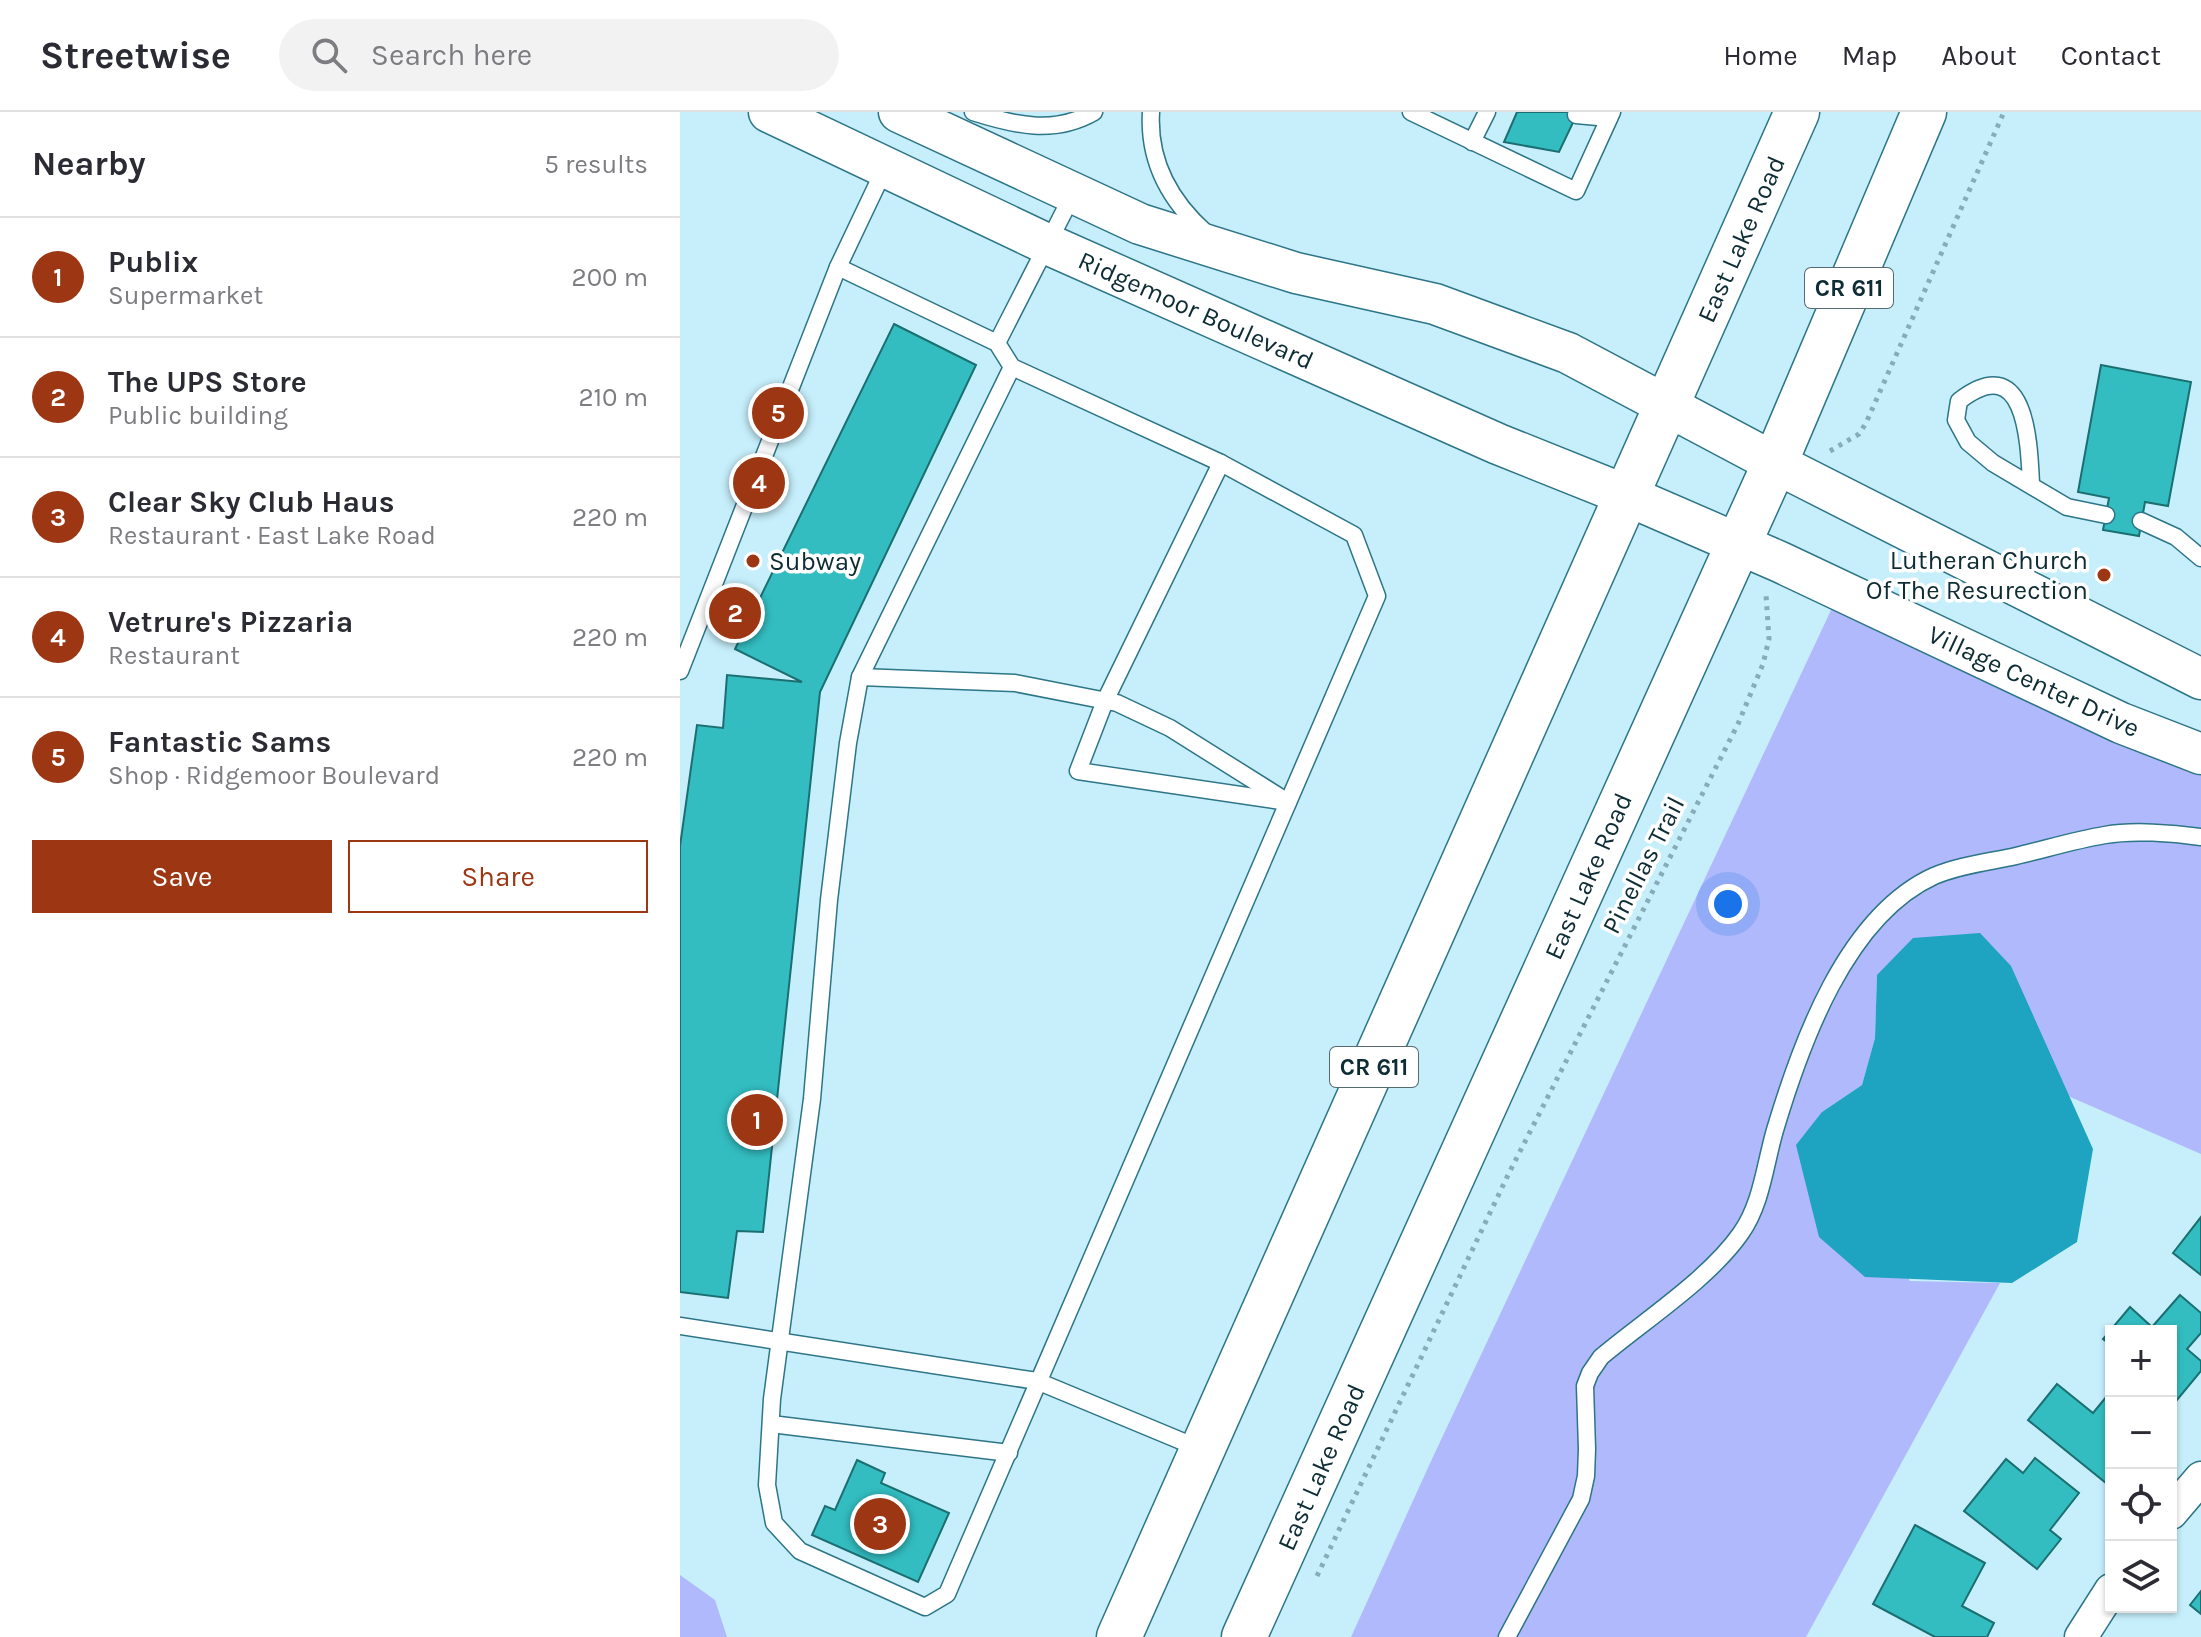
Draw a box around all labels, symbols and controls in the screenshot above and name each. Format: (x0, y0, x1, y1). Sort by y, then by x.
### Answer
search box (279, 19, 839, 91)
text: Streetwise (40, 33, 231, 78)
icon: search (307, 33, 351, 77)
text: Search here (371, 37, 532, 73)
text: Home (1723, 39, 1798, 72)
text: Map (1842, 39, 1897, 72)
text: About (1941, 39, 2017, 72)
text: Contact (2061, 39, 2161, 72)
text: Nearby (32, 144, 146, 184)
text: 5 results (544, 149, 648, 180)
street label: East Lake Road (1691, 151, 1792, 327)
text: Publix (108, 244, 198, 280)
street label: Ridgemoor Boulevard (1073, 245, 1318, 376)
text: 1 (53, 262, 63, 293)
text: 200 m (572, 262, 648, 293)
road number: CR 611 (1805, 268, 1893, 308)
text: Supermarket (108, 280, 263, 311)
text: The UPS Store (108, 364, 307, 400)
text: 2 (50, 382, 66, 413)
text: 210 m (578, 382, 648, 413)
pin: 5 (752, 383, 804, 443)
text: Public building (108, 400, 288, 431)
pin: 4 (733, 453, 785, 513)
text: Clear Sky Club Haus (108, 484, 395, 520)
text: 3 (50, 502, 66, 533)
text: 220 m (572, 502, 648, 533)
text: Restaurant · East Lake Road (108, 520, 436, 551)
place label: Lutheran Church Of The Resurection (1866, 545, 2088, 606)
place label: Subway (769, 546, 861, 577)
marker: Subway (744, 552, 762, 570)
marker: Lutheran Church Of The Resurection (2095, 566, 2113, 584)
pin: 2 (709, 583, 761, 643)
text: Vetrure's Pizzaria (108, 604, 353, 640)
street label: Village Center Drive (1923, 619, 2145, 744)
text: 4 (50, 622, 66, 653)
text: 220 m (572, 622, 648, 653)
text: Restaurant (108, 640, 240, 671)
text: Fantastic Sams (108, 724, 331, 760)
text: 5 (50, 742, 66, 773)
text: 220 m (572, 742, 648, 773)
text: Shop · Ridgemoor Boulevard (108, 760, 440, 791)
street label: East Lake Road (1538, 788, 1639, 964)
street label: Pinellas Trail (1596, 791, 1691, 939)
button: Save (32, 840, 332, 913)
button: Share (348, 840, 648, 913)
your location (1708, 884, 1748, 924)
road number: CR 611 (1330, 1047, 1418, 1087)
pin: 1 (731, 1090, 783, 1150)
map controls (2105, 1325, 2177, 1613)
button: + (2105, 1325, 2177, 1397)
street label: East Lake Road (1271, 1379, 1372, 1555)
button: − (2105, 1397, 2177, 1469)
button: locate (2105, 1469, 2177, 1541)
pin: 3 (854, 1494, 906, 1554)
button: layers (2105, 1541, 2177, 1613)

